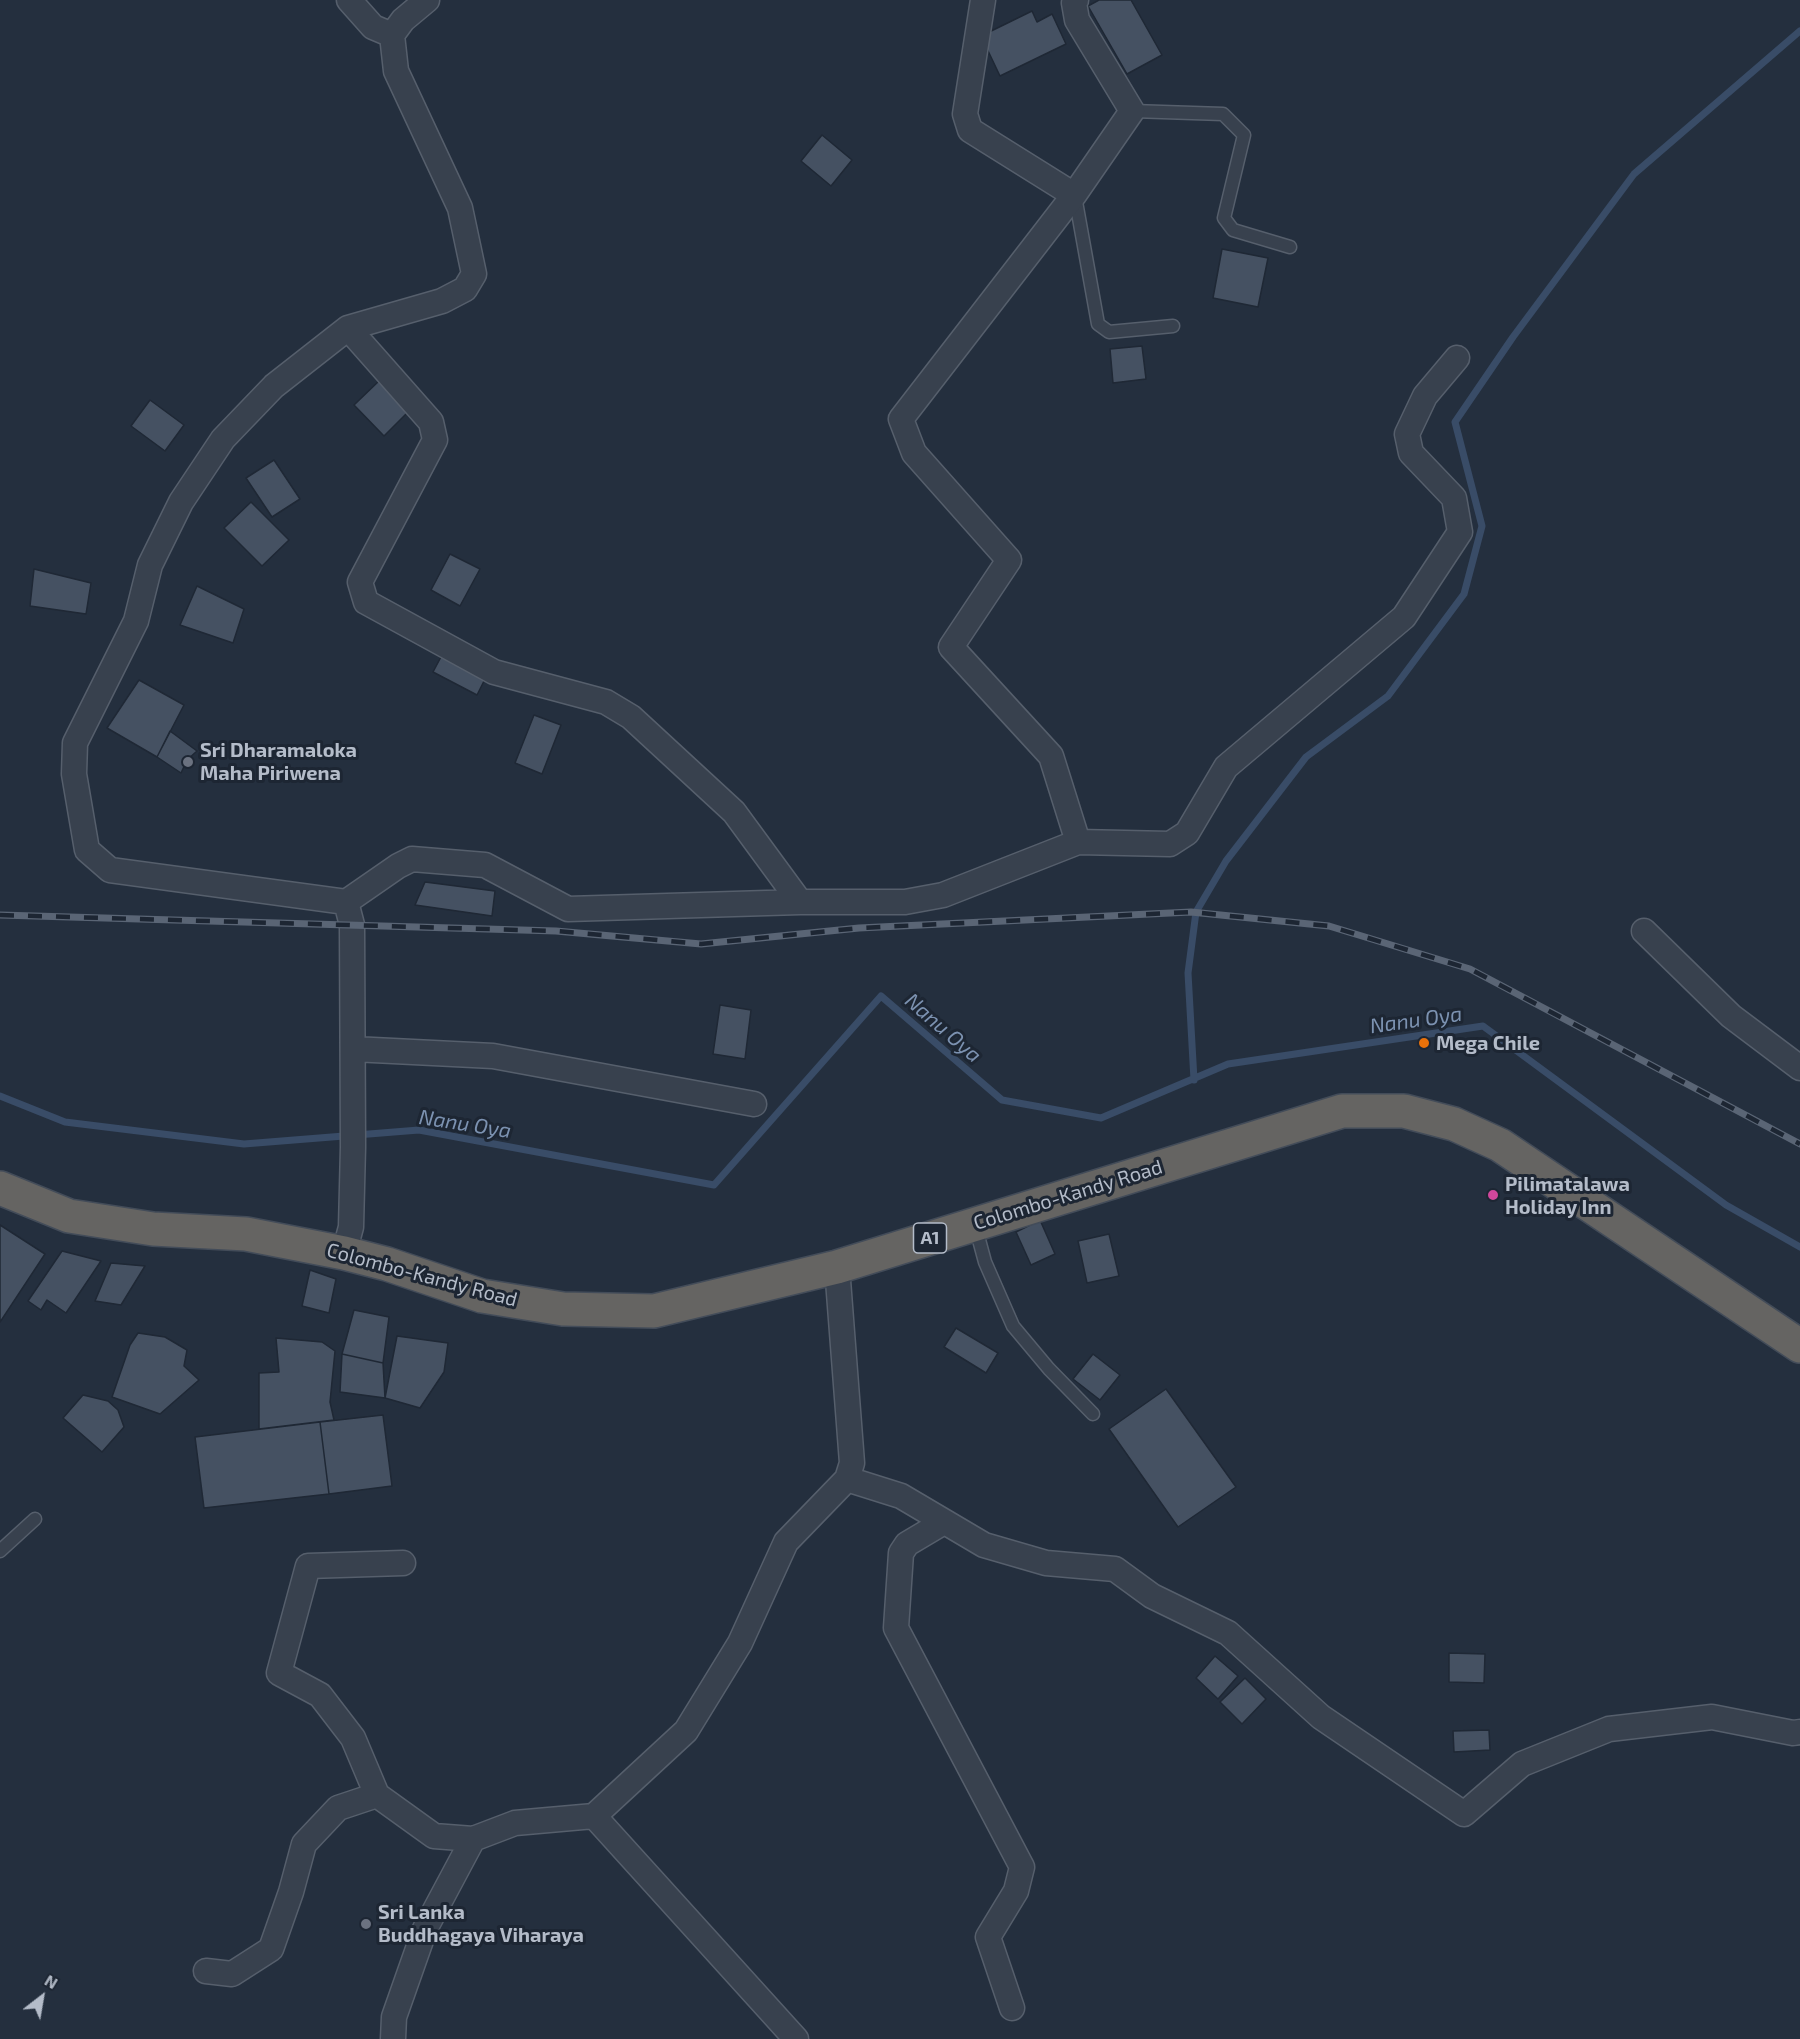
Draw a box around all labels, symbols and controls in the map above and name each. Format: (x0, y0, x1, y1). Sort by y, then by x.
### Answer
place label: Sri Dharamaloka Maha Piriwena (200, 738, 357, 785)
marker: Sri Dharamaloka Maha Piriwena (181, 755, 195, 769)
water label: Nanu Oya (900, 988, 986, 1068)
water label: Nanu Oya (1368, 1001, 1464, 1039)
place label: Mega Chile (1436, 1031, 1540, 1055)
marker: Mega Chile (1417, 1036, 1431, 1050)
water label: Nanu Oya (417, 1104, 513, 1144)
street label: Colombo-Kandy Road (971, 1155, 1165, 1235)
place label: Pilimatalawa Holiday Inn (1505, 1172, 1630, 1219)
marker: Pilimatalawa Holiday Inn (1486, 1188, 1500, 1202)
road number: A1 (914, 1223, 946, 1253)
street label: Colombo-Kandy Road (324, 1238, 520, 1312)
place label: Sri Lanka Buddhagaya Viharaya (378, 1900, 584, 1947)
marker: Sri Lanka Buddhagaya Viharaya (359, 1917, 373, 1931)
north arrow (12, 1967, 72, 2027)
text: N (42, 1970, 61, 1992)

